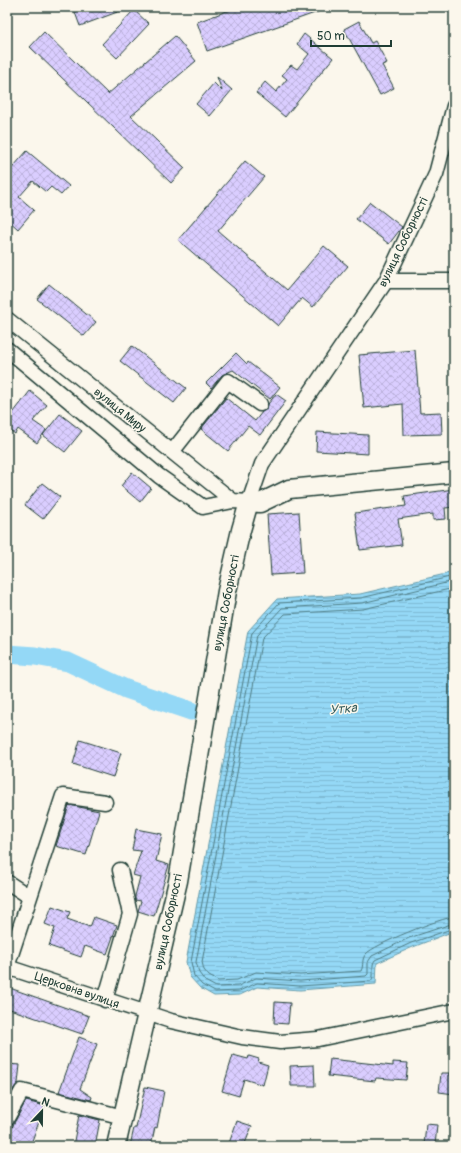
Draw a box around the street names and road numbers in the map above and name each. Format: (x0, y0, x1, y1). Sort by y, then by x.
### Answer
street label: вулиця Соборності (375, 195, 432, 289)
street label: вулиця Миру (90, 385, 149, 436)
street label: вулиця Соборності (210, 554, 243, 652)
street label: вулиця Соборності (151, 873, 186, 971)
street label: Церковна вулиця (32, 969, 122, 1012)

